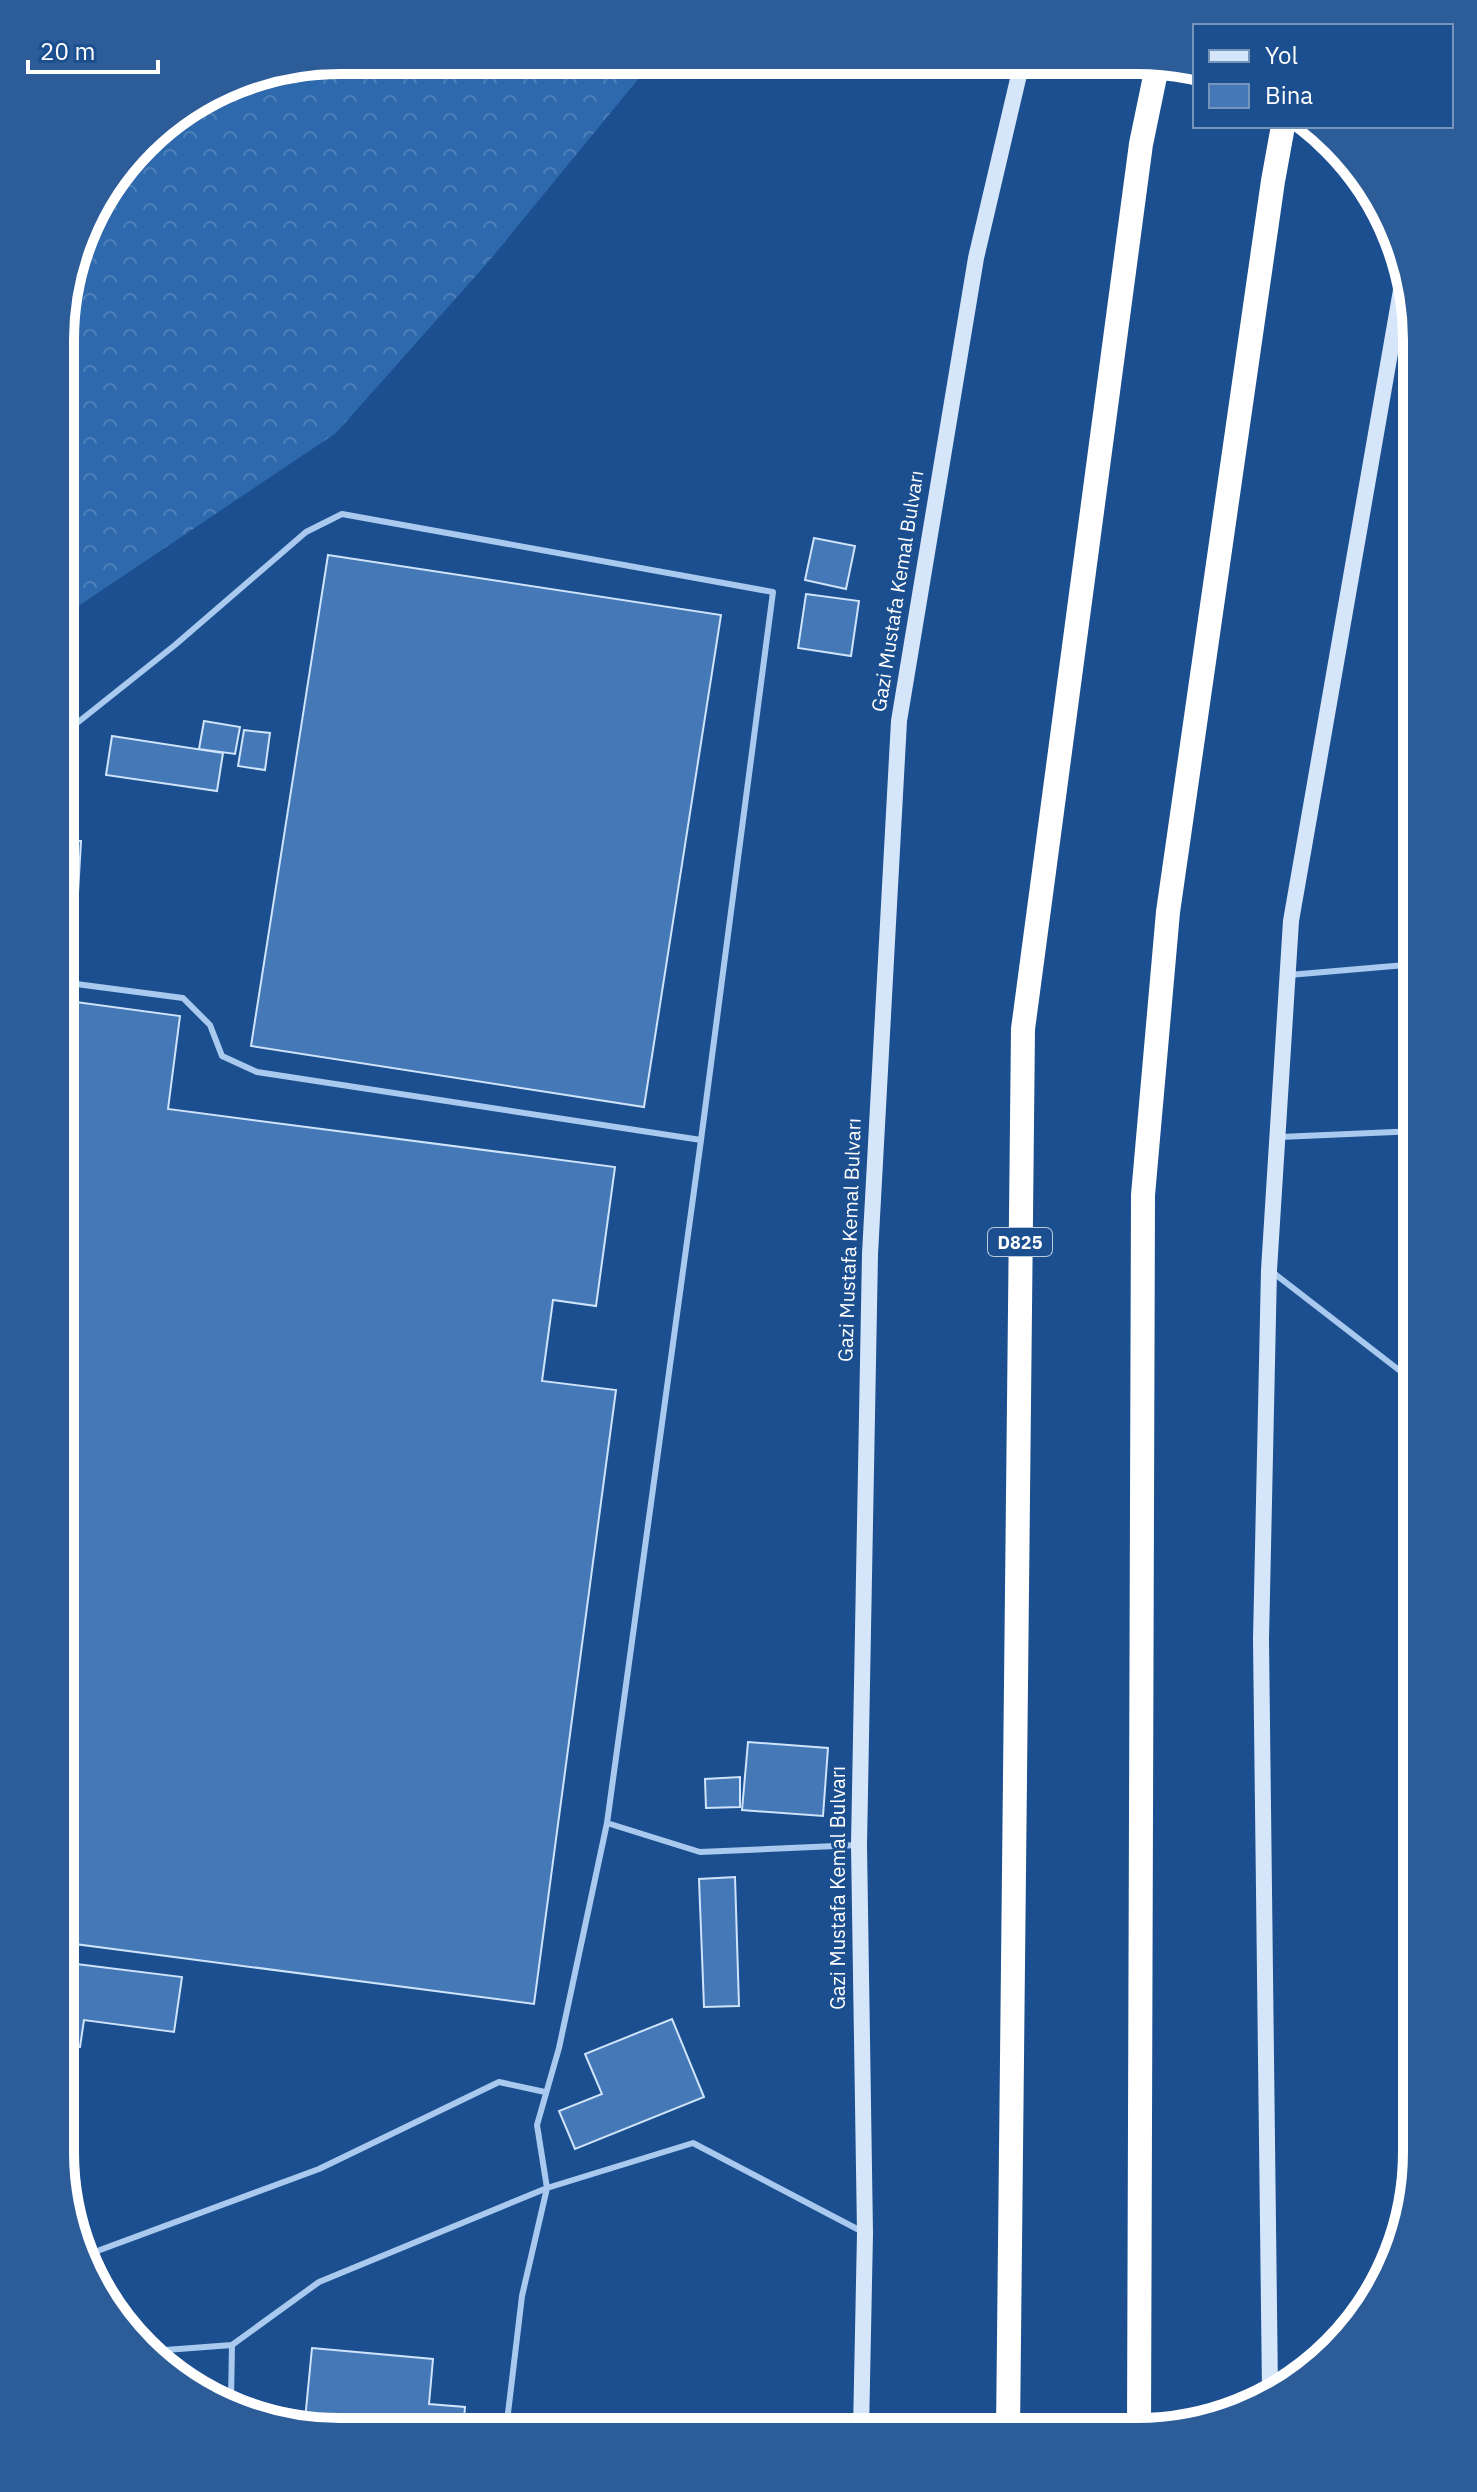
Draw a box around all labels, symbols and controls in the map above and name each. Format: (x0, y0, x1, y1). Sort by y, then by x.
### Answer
scale bar (28, 24, 158, 74)
legend (1193, 24, 1453, 128)
text: 20 m (40, 35, 95, 67)
text: Yol (1265, 39, 1298, 71)
text: Bina (1265, 79, 1313, 111)
street label: Gazi Mustafa Kemal Bulvarı (865, 468, 929, 714)
street label: Gazi Mustafa Kemal Bulvarı (831, 1118, 867, 1362)
road number: D825 (988, 1228, 1052, 1256)
street label: Gazi Mustafa Kemal Bulvarı (824, 1766, 851, 2010)

